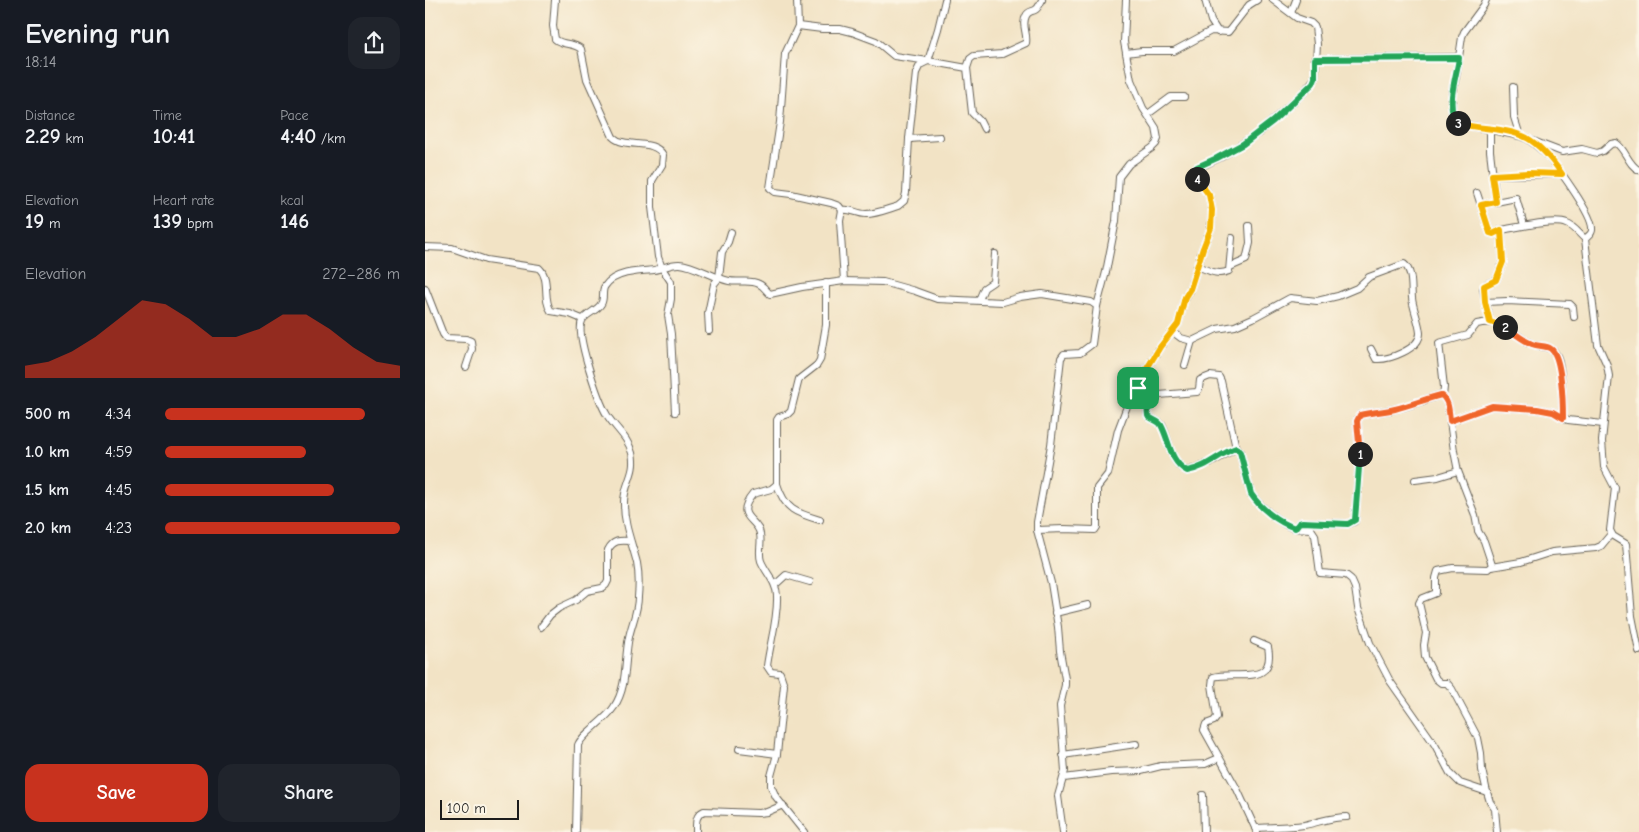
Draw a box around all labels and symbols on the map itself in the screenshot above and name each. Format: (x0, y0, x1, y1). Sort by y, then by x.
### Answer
pin: 3 (1445, 110, 1471, 136)
pin: 4 (1185, 166, 1209, 192)
pin: 2 (1493, 314, 1517, 340)
pin (1117, 367, 1159, 409)
pin: 1 (1347, 442, 1373, 466)
scale bar (440, 797, 519, 820)

